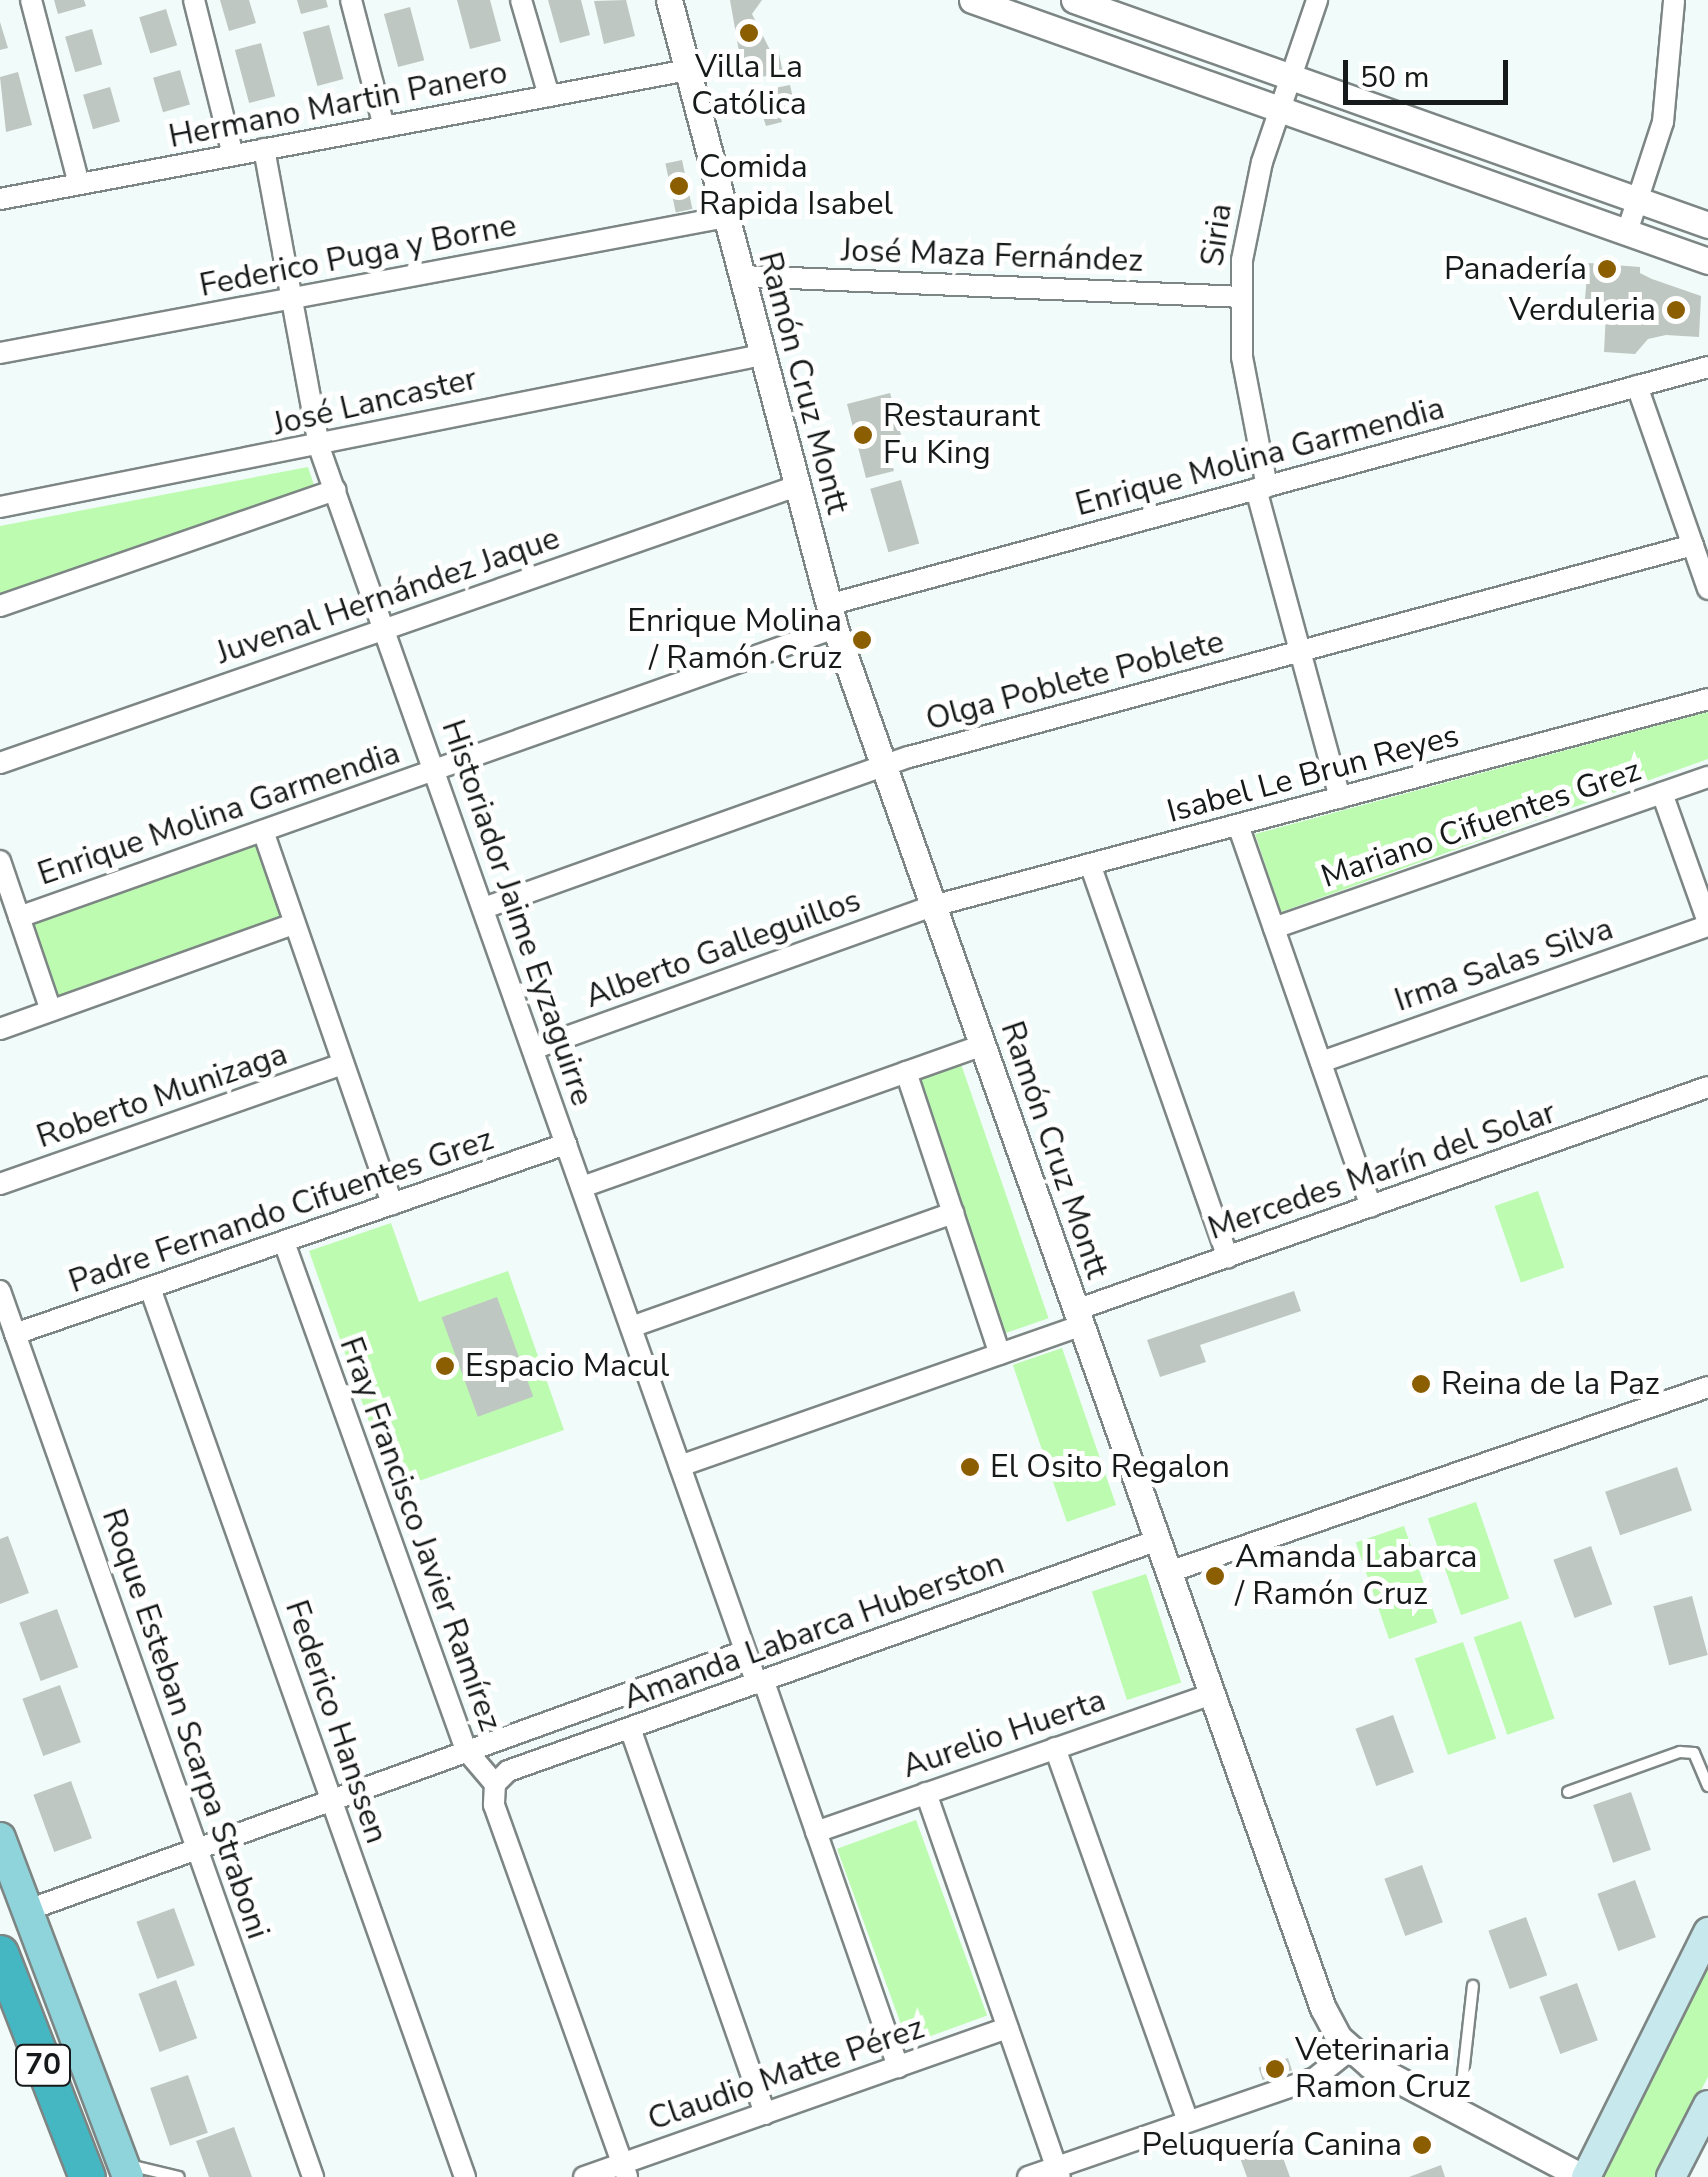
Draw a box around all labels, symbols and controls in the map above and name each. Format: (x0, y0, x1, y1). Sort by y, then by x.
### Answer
marker: Villa La Católica (738, 22, 760, 44)
scale bar (1348, 40, 1513, 102)
place label: Villa La Católica (691, 49, 807, 124)
street label: Hermano Martin Panero (166, 53, 510, 157)
text: 50 m (1360, 57, 1429, 98)
place label: Comida Rapida Isabel (699, 149, 893, 224)
marker: Comida Rapida Isabel (668, 175, 690, 197)
street label: Siria (1194, 201, 1240, 269)
street label: Federico Puga y Borne (196, 206, 520, 306)
street label: José Maza Fernández (840, 232, 1144, 280)
street label: Ramón Cruz Montt (750, 248, 856, 518)
place label: Panadería (1444, 250, 1587, 288)
marker: Panadería (1596, 258, 1618, 280)
place label: Verduleria (1509, 291, 1656, 329)
marker: Verduleria (1665, 299, 1687, 321)
street label: José Lancaster (269, 360, 481, 444)
street label: Enrique Molina Garmendia (1071, 389, 1449, 525)
place label: Restaurant Fu King (883, 398, 1040, 473)
marker: Restaurant Fu King (852, 424, 874, 446)
street label: Juvenal Hernández Jaque (211, 519, 565, 673)
place label: Enrique Molina / Ramón Cruz (627, 603, 842, 678)
street label: Olga Poblete Poblete (922, 623, 1228, 739)
marker: Enrique Molina / Ramón Cruz (851, 629, 873, 651)
street label: Historiador Jaime Eyzaguirre (433, 715, 601, 1111)
street label: Isabel Le Brun Reyes (1163, 717, 1463, 831)
street label: Enrique Molina Garmendia (33, 734, 405, 894)
street label: Mariano Cifuentes Grez (1316, 751, 1646, 897)
street label: Alberto Galleguillos (580, 881, 866, 1017)
street label: Irma Salas Silva (1390, 910, 1618, 1020)
street label: Ramón Cruz Montt (992, 1016, 1116, 1284)
street label: Roberto Munizaga (32, 1035, 292, 1157)
street label: Mercedes Marín del Solar (1203, 1093, 1561, 1249)
street label: Padre Fernando Cifuentes Grez (64, 1120, 498, 1302)
street label: Fray Francisco Javier Ramírez (331, 1332, 509, 1736)
place label: Espacio Macul (465, 1347, 669, 1385)
marker: Espacio Macul (434, 1355, 456, 1377)
place label: Reina de la Paz (1441, 1365, 1660, 1403)
marker: Reina de la Paz (1410, 1373, 1432, 1395)
place label: El Osito Regalon (990, 1448, 1230, 1486)
marker: El Osito Regalon (959, 1456, 981, 1478)
street label: Roque Esteban Scarpa Straboni (93, 1504, 277, 1944)
place label: Amanda Labarca / Ramón Cruz (1235, 1539, 1478, 1614)
street label: Amanda Labarca Huberston (618, 1544, 1010, 1718)
marker: Amanda Labarca / Ramón Cruz (1204, 1565, 1226, 1587)
street label: Federico Hanssen (276, 1595, 396, 1849)
street label: Aurelio Huerta (897, 1681, 1111, 1787)
street label: Claudio Matte Pérez (643, 2009, 929, 2139)
place label: Veterinaria Ramon Cruz (1295, 2032, 1471, 2107)
road number: 70 (13, 2040, 73, 2090)
marker: Veterinaria Ramon Cruz (1264, 2058, 1286, 2080)
place label: Peluquería Canina (1142, 2126, 1402, 2164)
marker: Peluquería Canina (1411, 2134, 1433, 2156)

